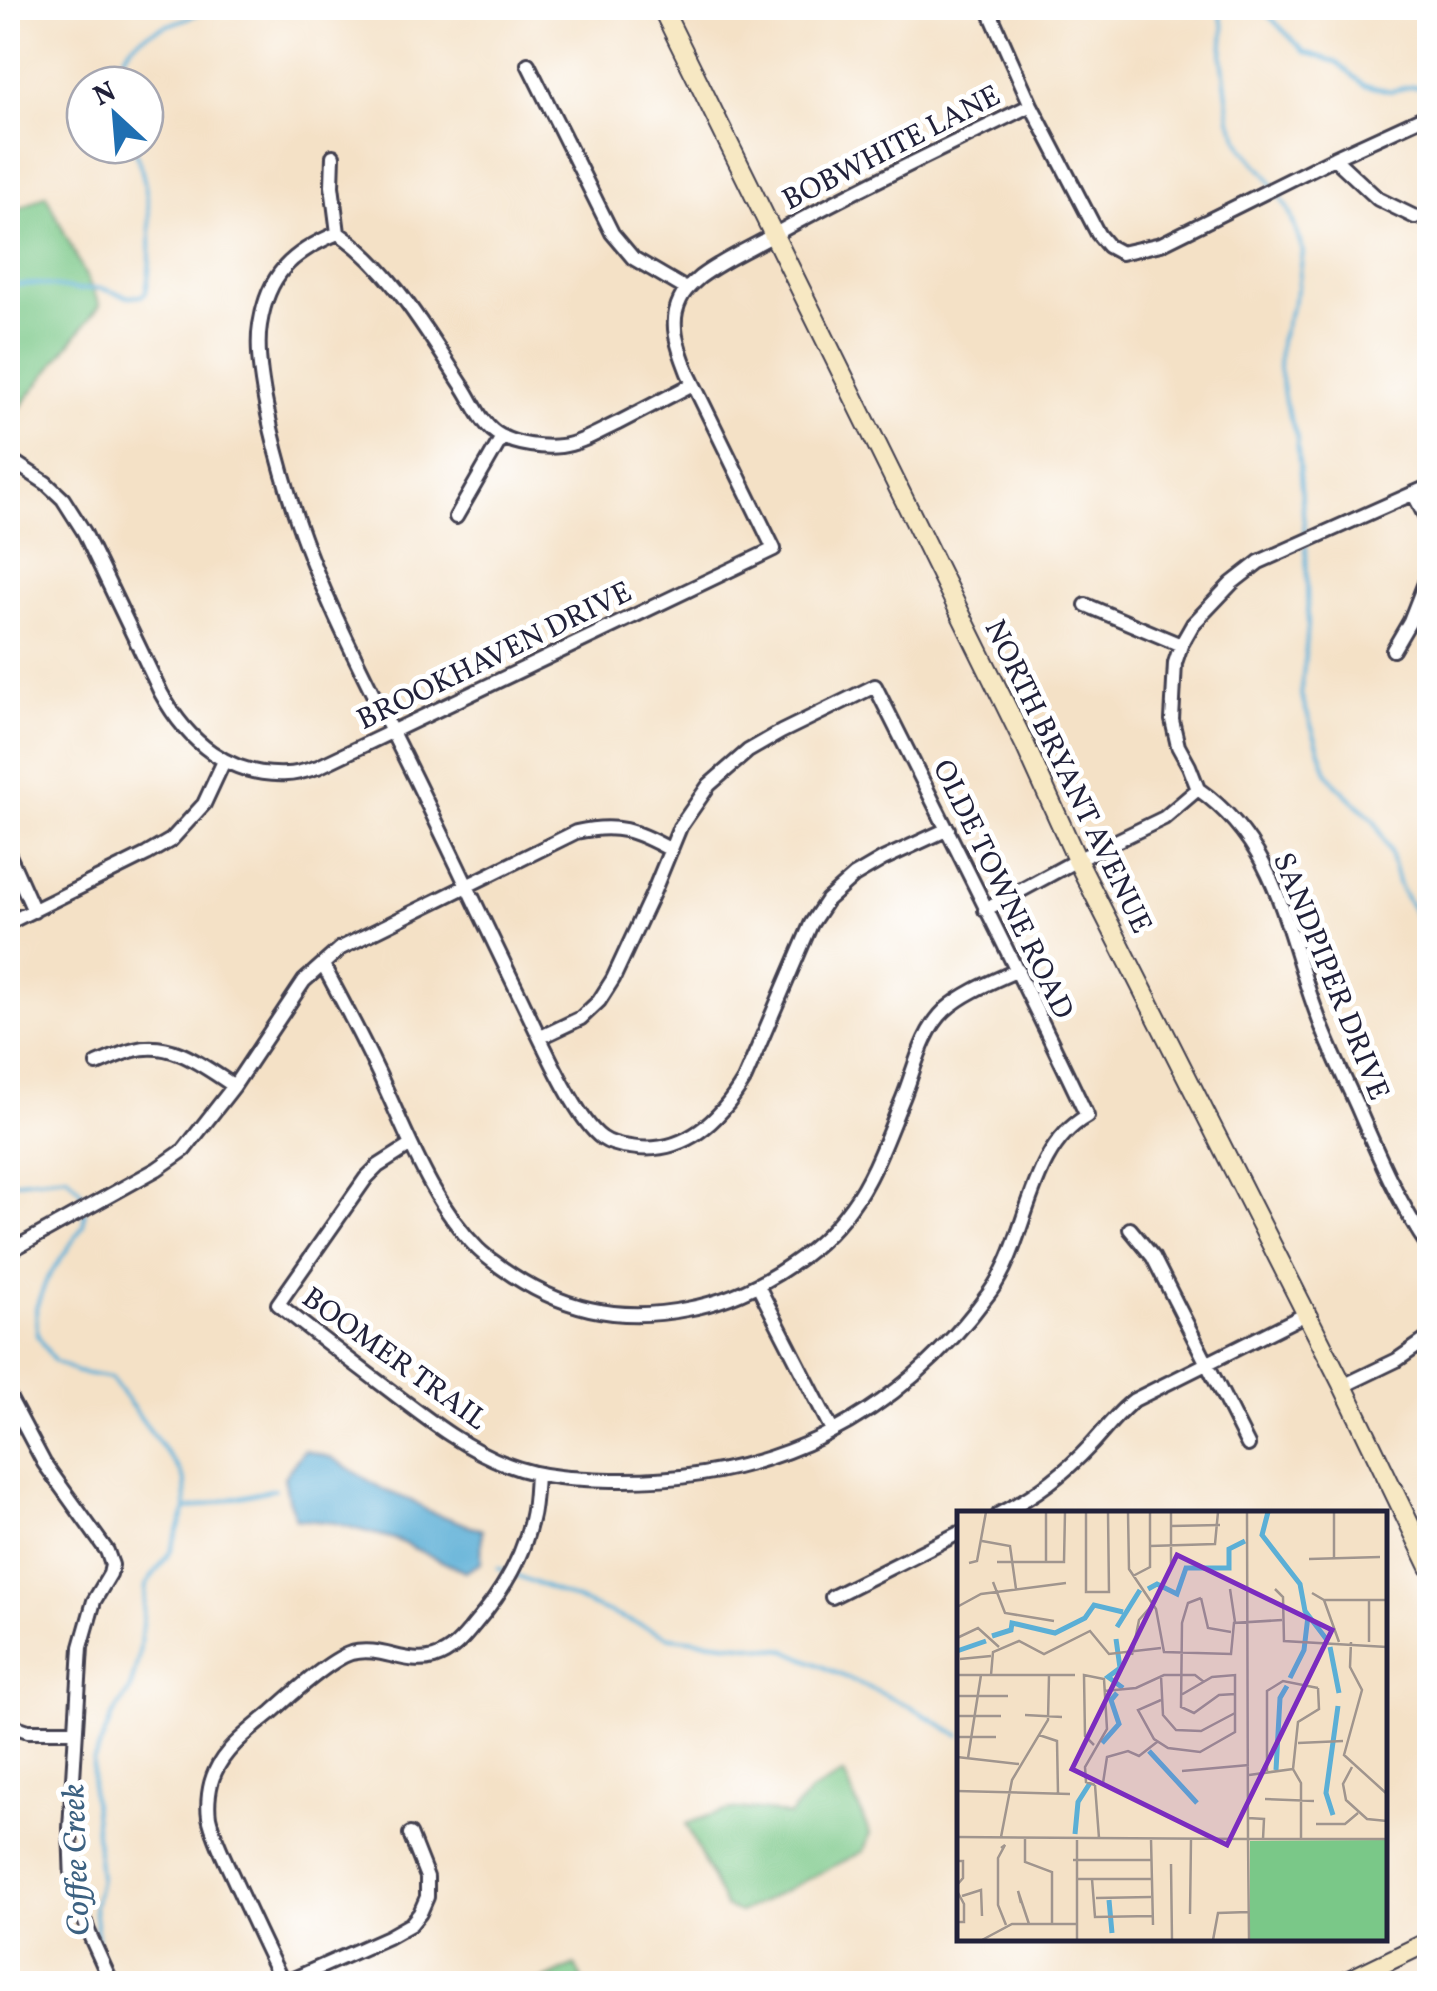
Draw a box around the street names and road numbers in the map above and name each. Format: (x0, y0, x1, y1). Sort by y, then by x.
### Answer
street label: BOBWHITE LANE (776, 76, 1008, 222)
street label: BROOKHAVEN DRIVE (350, 572, 639, 742)
street label: NORTH BRYANT AVENUE (973, 613, 1162, 941)
street label: OLDE TOWNE ROAD (921, 753, 1083, 1027)
street label: SANDPIPER DRIVE (1261, 847, 1399, 1107)
street label: BOOMER TRAIL (293, 1278, 495, 1441)

